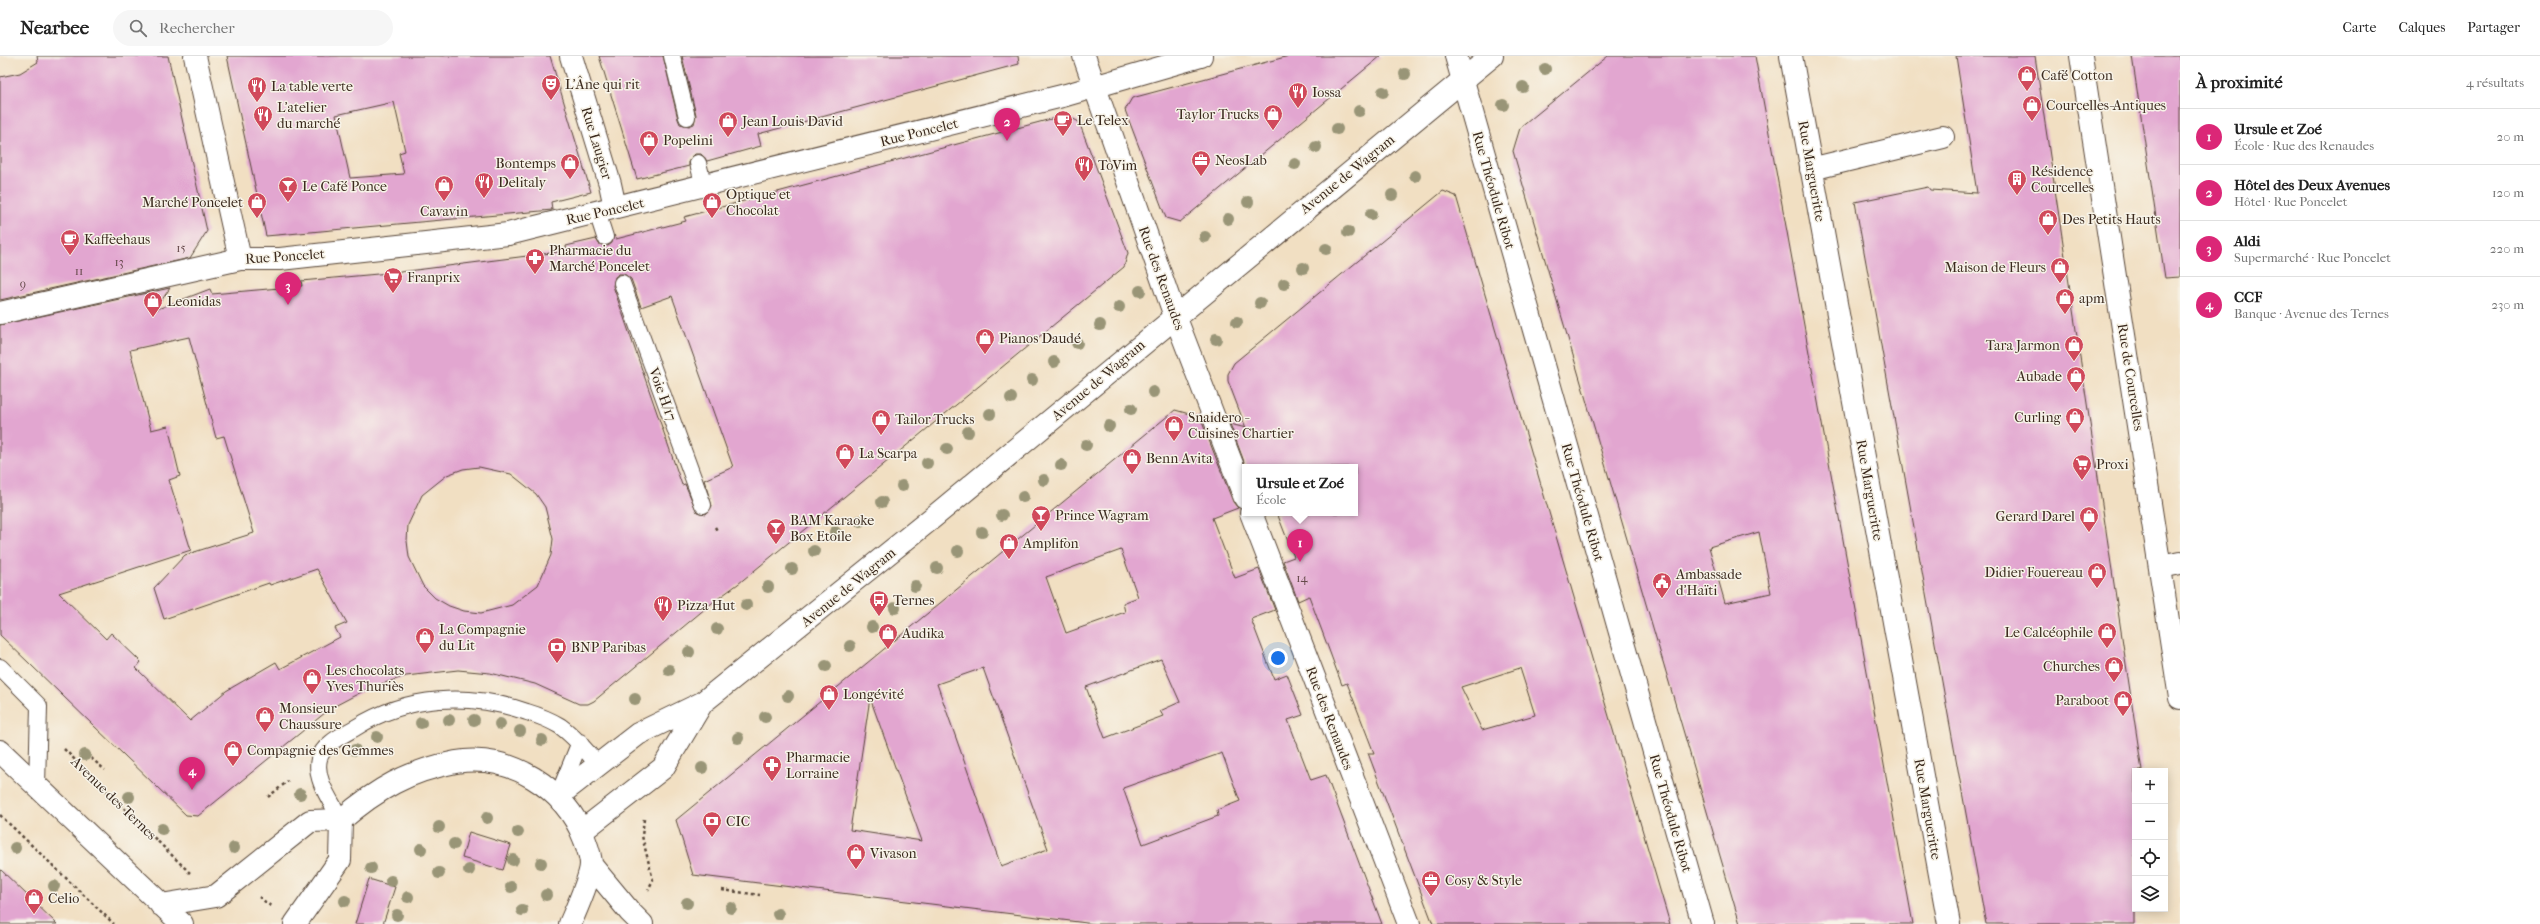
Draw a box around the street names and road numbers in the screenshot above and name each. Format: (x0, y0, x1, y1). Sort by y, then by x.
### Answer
street label: Rue Laugier (577, 105, 616, 182)
street label: Rue Poncelet (878, 115, 960, 150)
street label: Rue Margueritte (1794, 119, 1829, 223)
street label: Rue Théodule Ribot (1469, 129, 1519, 251)
street label: Avenue de Wagram (1296, 131, 1398, 218)
street label: Rue Poncelet (564, 194, 646, 229)
street label: Rue des Renaudes (1135, 224, 1188, 333)
street label: Rue Poncelet (245, 245, 325, 268)
street label: Rue de Courcelles (2114, 322, 2147, 432)
street label: Avenue de Wagram (1047, 336, 1149, 425)
street label: Voie H/17 (645, 364, 680, 423)
street label: Rue Margueritte (1852, 438, 1887, 542)
street label: Rue Théodule Ribot (1558, 441, 1608, 563)
street label: Avenue de Wagram (797, 544, 899, 631)
street label: Rue des Renaudes (1302, 664, 1357, 772)
street label: Rue Théodule Ribot (1646, 752, 1696, 874)
street label: Avenue des Ternes (67, 753, 160, 843)
street label: Rue Margueritte (1910, 757, 1945, 861)

